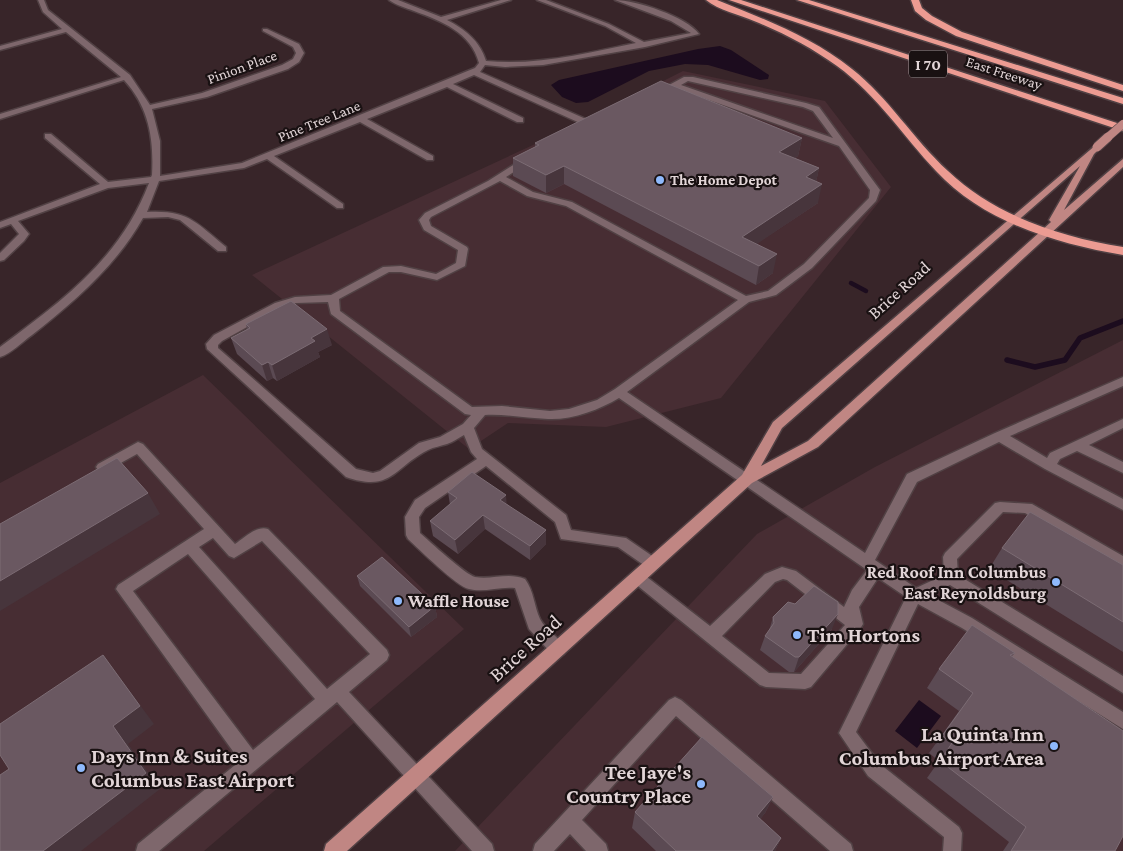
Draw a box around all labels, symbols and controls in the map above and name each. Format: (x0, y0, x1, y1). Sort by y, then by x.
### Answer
street label: Pinion Place (205, 47, 279, 87)
road number: I 70 (909, 51, 947, 78)
street label: East Freeway (964, 53, 1044, 94)
street label: Pine Tree Lane (276, 97, 363, 145)
place label: The Home Depot (670, 172, 777, 188)
marker: The Home Depot (654, 174, 666, 186)
street label: Brice Road (864, 257, 934, 323)
place label: Red Roof Inn Columbus East Reynoldsburg (867, 562, 1046, 603)
marker: Red Roof Inn Columbus East Reynoldsburg (1050, 576, 1062, 588)
place label: Waffle House (407, 591, 509, 611)
marker: Waffle House (392, 595, 404, 607)
street label: Brice Road (484, 609, 566, 687)
place label: Tim Hortons (807, 623, 921, 647)
marker: Tim Hortons (791, 629, 803, 641)
place label: La Quinta Inn Columbus Airport Area (839, 722, 1045, 770)
marker: La Quinta Inn Columbus Airport Area (1048, 740, 1060, 752)
place label: Days Inn & Suites Columbus East Airport (91, 744, 295, 792)
place label: Tee Jaye's Country Place (566, 760, 691, 808)
marker: Days Inn & Suites Columbus East Airport (75, 762, 87, 774)
marker: Tee Jaye's Country Place (695, 778, 707, 790)

